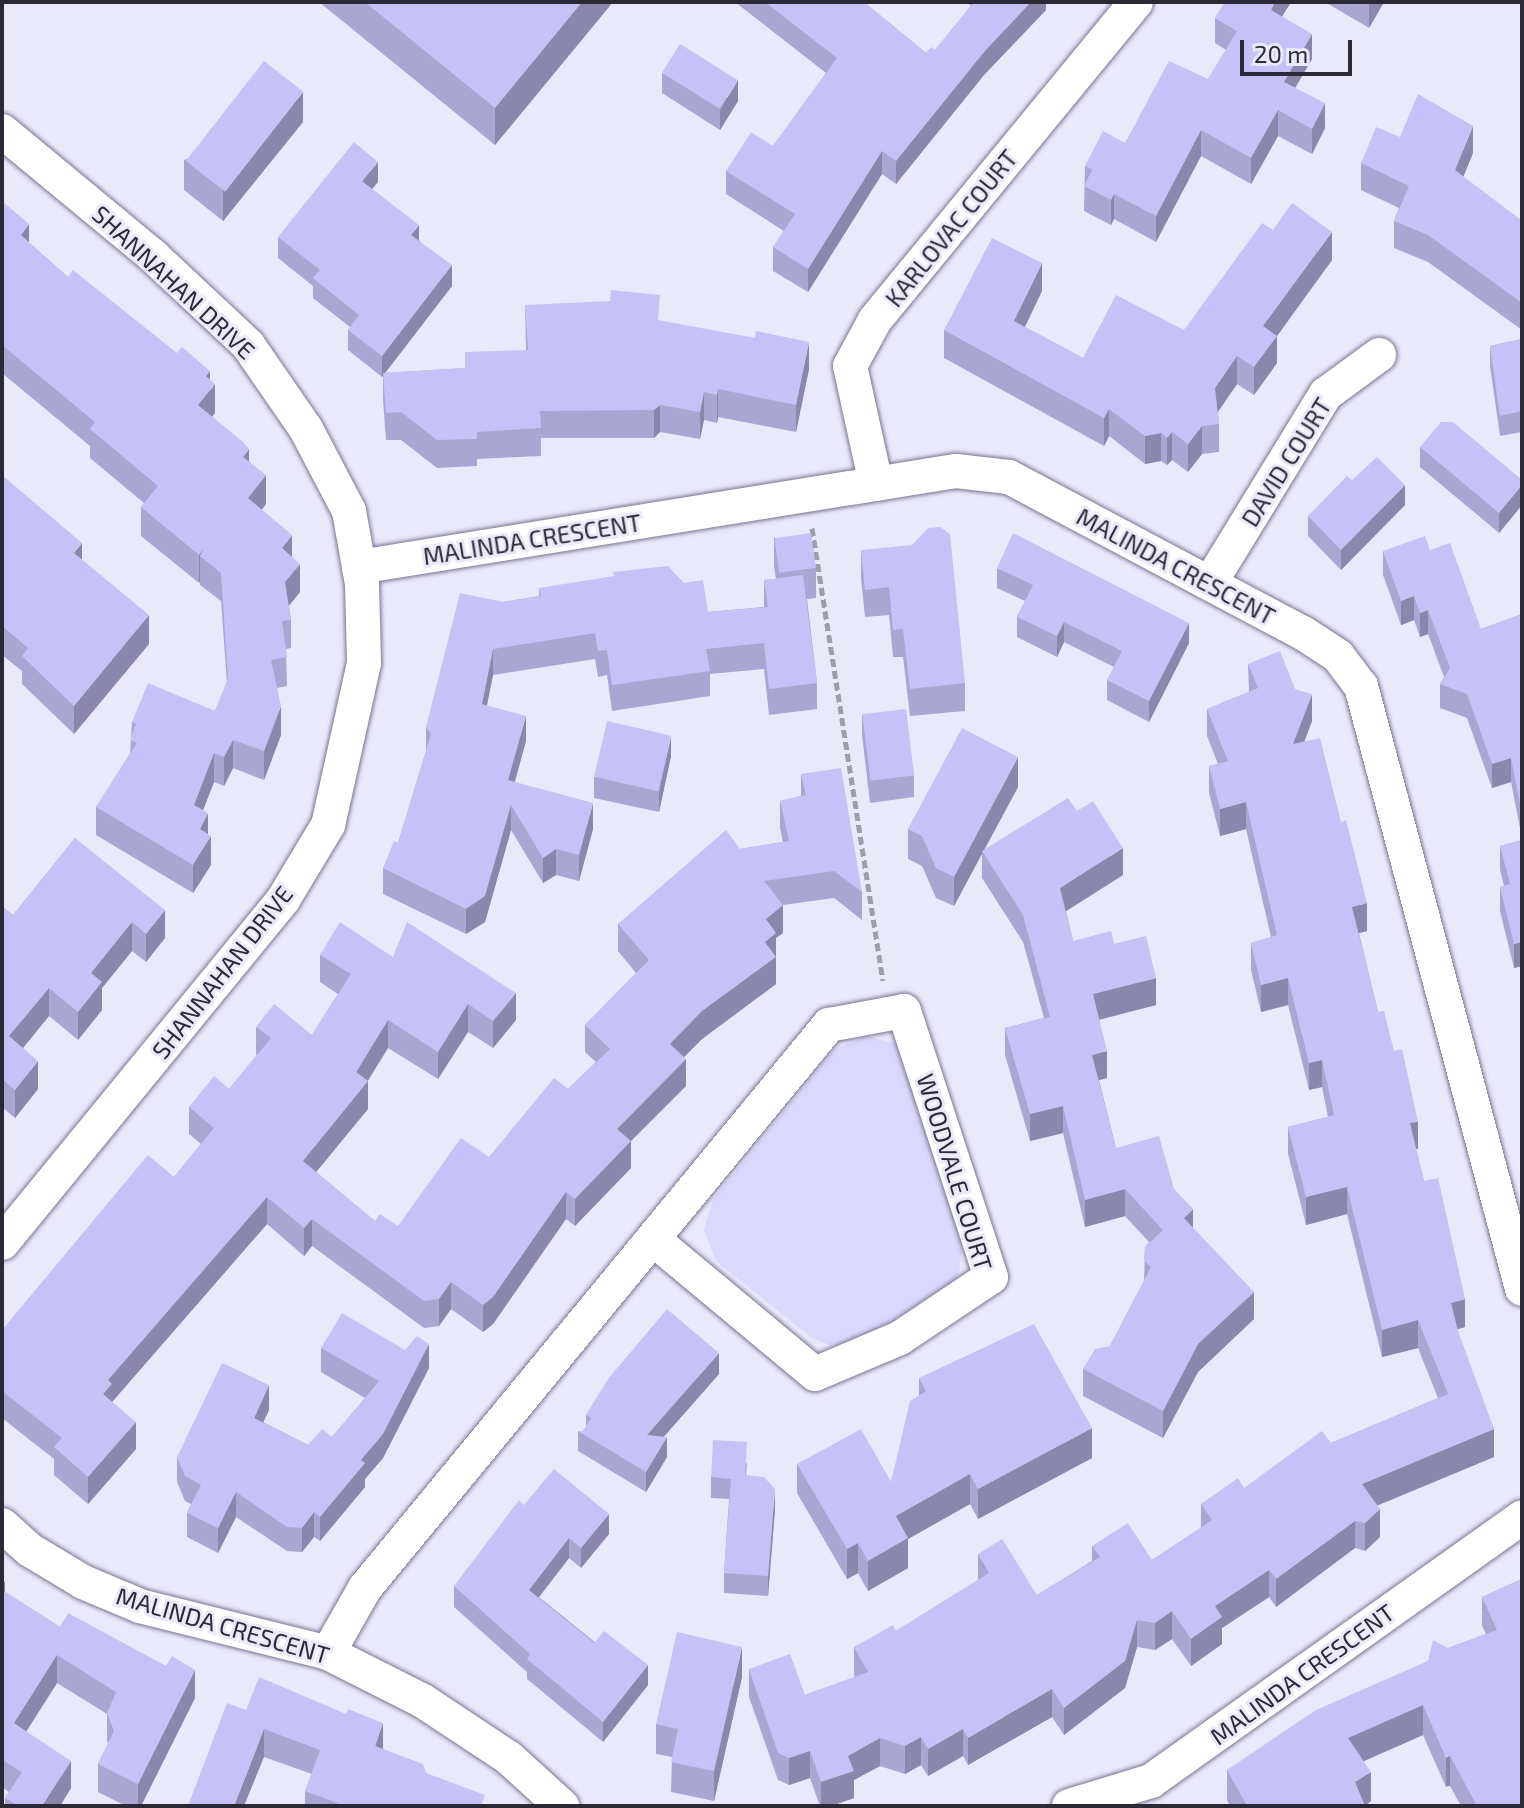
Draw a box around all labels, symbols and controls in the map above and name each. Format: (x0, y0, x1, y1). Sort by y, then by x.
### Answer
scale bar (1244, 24, 1356, 74)
text: 20 m (1254, 39, 1308, 68)
street label: KARLOVAC COURT (879, 144, 1023, 312)
street label: SHANNAHAN DRIVE (87, 199, 261, 365)
street label: DAVID COURT (1235, 392, 1337, 532)
street label: MALINDA CRESCENT (1072, 501, 1280, 631)
street label: MALINDA CRESCENT (421, 507, 643, 571)
street label: SHANNAHAN DRIVE (146, 880, 298, 1064)
street label: WOODVALE COURT (911, 1070, 999, 1274)
street label: MALINDA CRESCENT (113, 1581, 333, 1669)
street label: MALINDA CRESCENT (1204, 1597, 1400, 1751)

